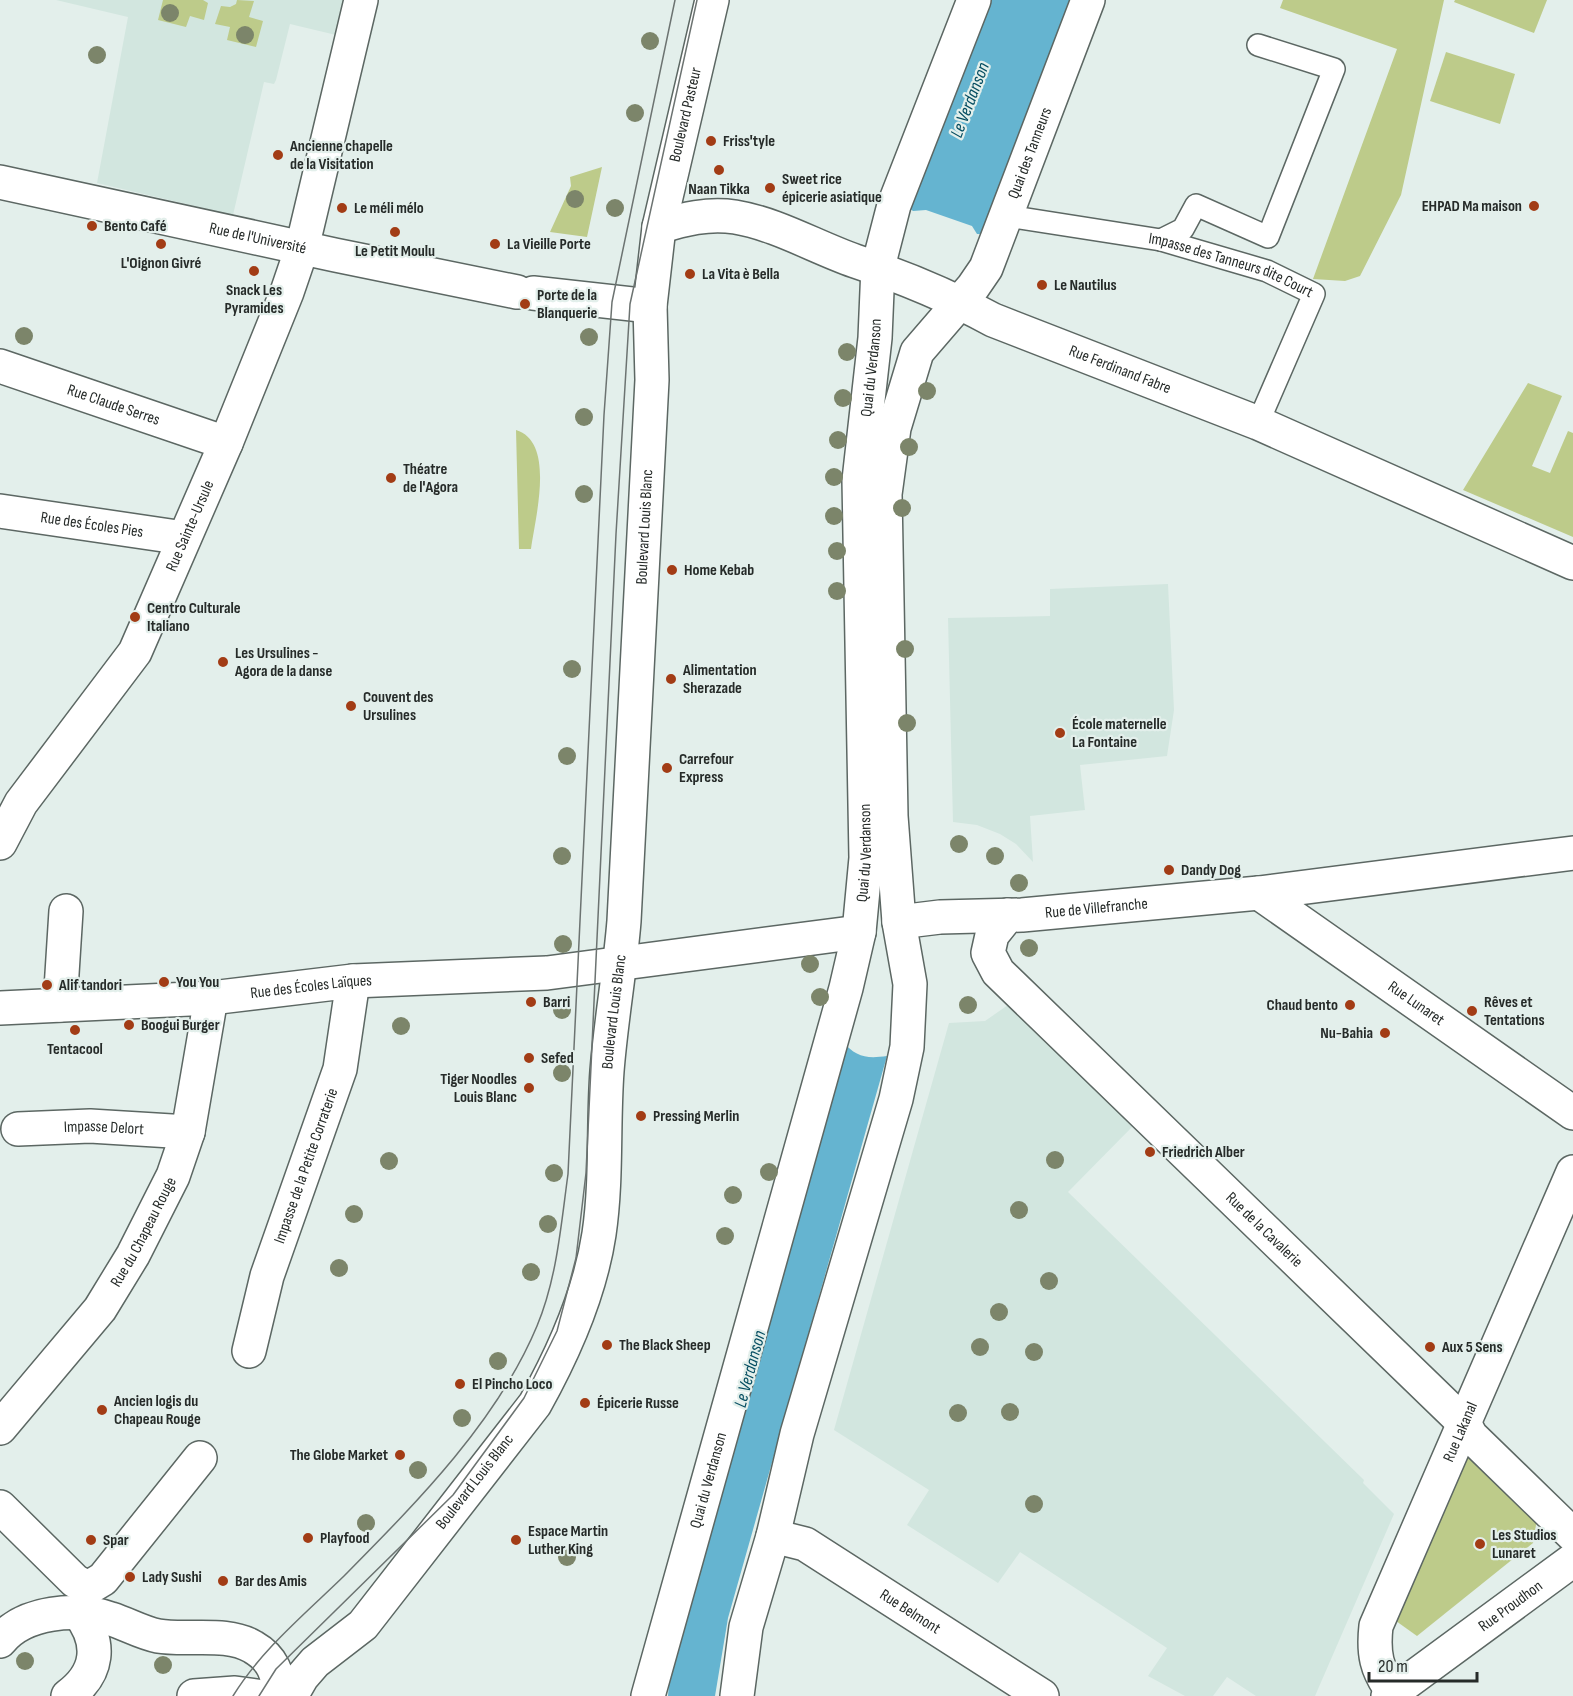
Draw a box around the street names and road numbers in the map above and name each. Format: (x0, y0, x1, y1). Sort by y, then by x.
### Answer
street label: Boulevard Pasteur (665, 65, 706, 164)
street label: Quai des Tanneurs (1004, 104, 1056, 201)
street label: Rue de l'Université (208, 218, 308, 258)
street label: Impasse des Tanneurs dite Court (1147, 229, 1316, 302)
street label: Quai du Verdanson (857, 318, 885, 418)
street label: Rue Ferdinand Fabre (1066, 341, 1174, 398)
street label: Rue Claude Serres (65, 380, 163, 429)
street label: Boulevard Louis Blanc (632, 469, 657, 585)
street label: Rue Sainte-Ursule (162, 477, 218, 574)
street label: Rue des Écoles Pies (39, 508, 145, 541)
street label: Quai du Verdanson (852, 803, 876, 903)
street label: Rue de Villefranche (1044, 894, 1149, 922)
street label: Boulevard Louis Blanc (598, 953, 630, 1070)
street label: Rue des Écoles Laïques (249, 971, 373, 1003)
street label: Rue Lunaret (1384, 977, 1448, 1029)
street label: Impasse de la Petite Corraterie (270, 1086, 342, 1246)
street label: Impasse Delort (63, 1117, 145, 1139)
street label: Rue du Chapeau Rouge (106, 1174, 180, 1290)
street label: Rue de la Cavalerie (1222, 1188, 1307, 1271)
street label: Rue Lakanal (1439, 1399, 1482, 1465)
street label: Boulevard Louis Blanc (432, 1430, 517, 1533)
street label: Quai du Verdanson (686, 1430, 731, 1530)
street label: Rue Proudhon (1475, 1576, 1546, 1636)
street label: Rue Belmont (876, 1585, 944, 1638)

